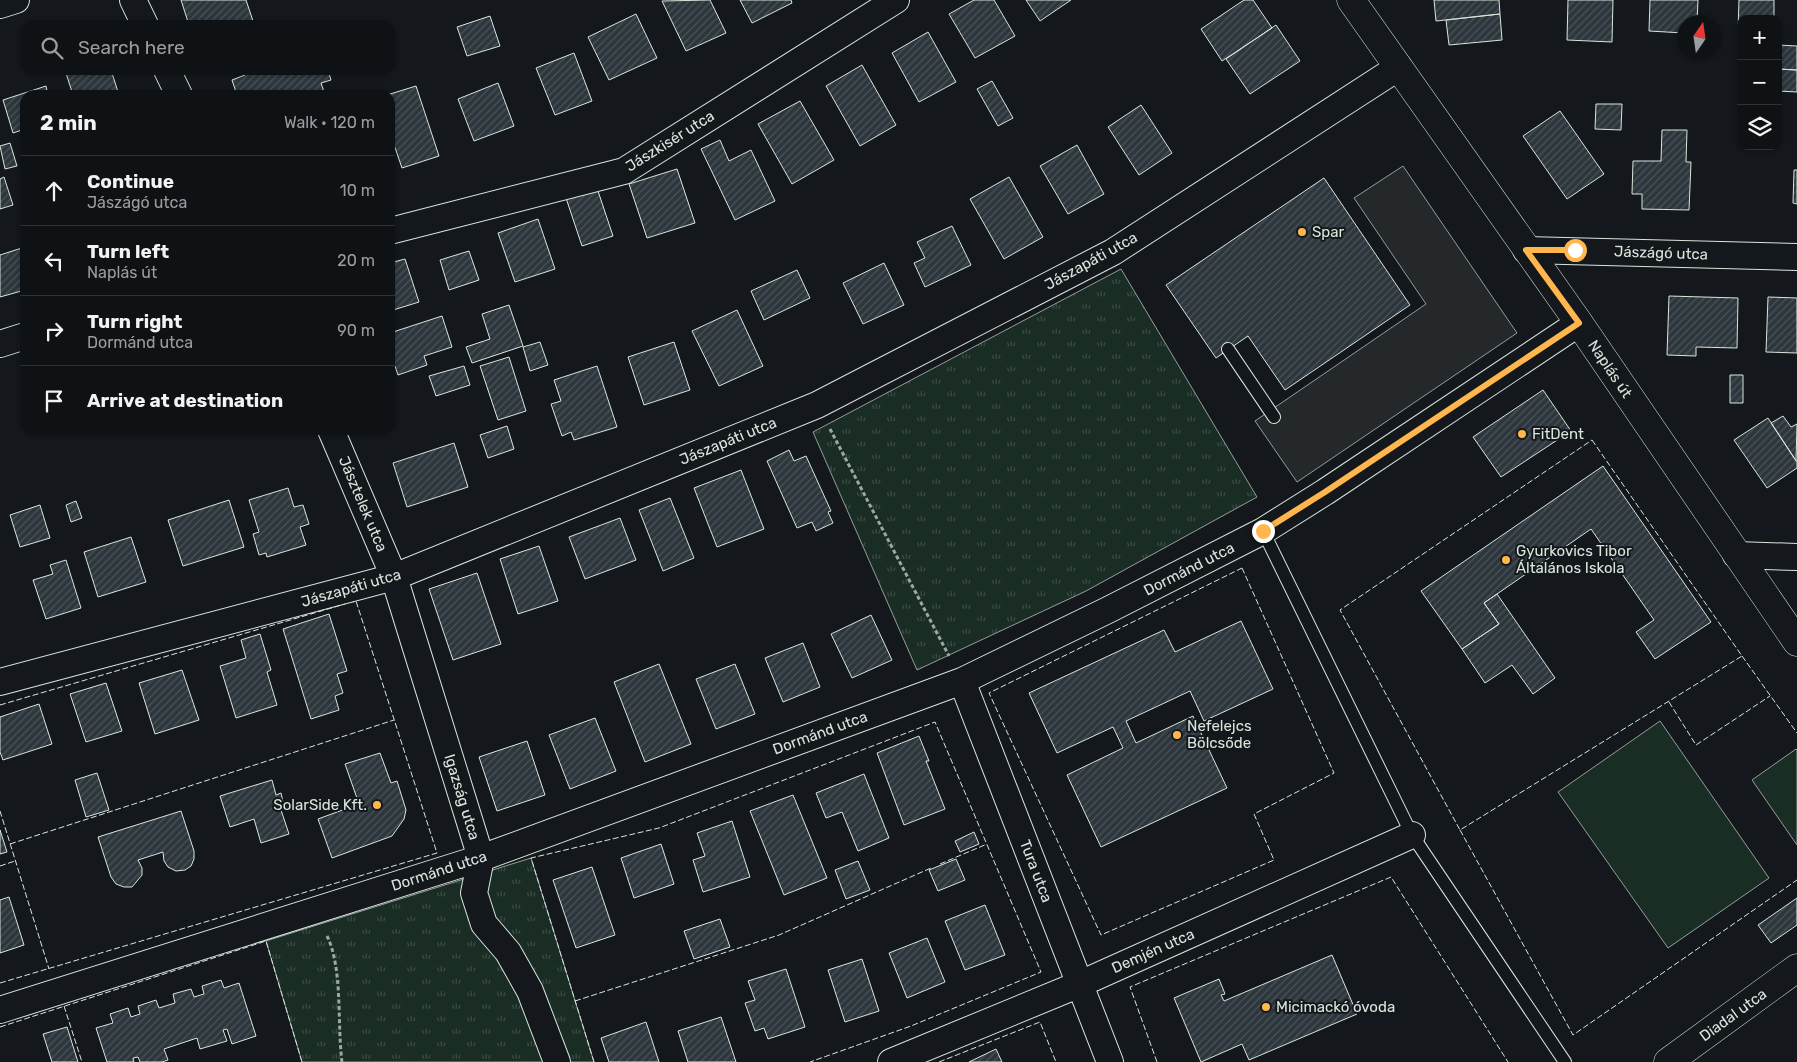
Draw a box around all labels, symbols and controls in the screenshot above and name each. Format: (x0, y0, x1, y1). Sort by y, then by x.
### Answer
north arrow (1677, 15, 1722, 60)
map controls (1737, 15, 1782, 150)
button: + (1737, 15, 1782, 60)
search box (20, 20, 395, 75)
icon: search (38, 34, 66, 62)
text: Search here (78, 36, 185, 59)
button: − (1737, 60, 1782, 105)
button: layers (1737, 105, 1782, 150)
street label: Jászkisér utca (622, 107, 718, 175)
text: 2 min (40, 110, 97, 135)
text: Walk · 120 m (284, 113, 375, 132)
text: Continue (87, 170, 174, 193)
icon: ahead (40, 177, 68, 205)
text: 10 m (340, 181, 375, 200)
text: Jászágó utca (87, 193, 187, 212)
place label: Spar (1312, 223, 1345, 241)
marker: Spar (1296, 226, 1308, 238)
street label: Jászapáti utca (1042, 228, 1140, 294)
route start (1564, 239, 1587, 262)
text: Turn left (87, 240, 169, 263)
street label: Jászágó utca (1614, 242, 1708, 264)
icon: left (40, 247, 68, 275)
text: 20 m (337, 251, 375, 270)
text: Naplás út (87, 263, 157, 282)
text: Turn right (87, 310, 182, 333)
icon: right (40, 317, 68, 345)
text: 90 m (337, 321, 375, 340)
text: Dormánd utca (87, 333, 193, 352)
street label: Naplás út (1584, 337, 1636, 401)
icon: arrive (40, 387, 68, 415)
text: Arrive at destination (87, 389, 283, 412)
street label: Jászapáti utca (677, 413, 779, 469)
place label: FitDent (1532, 425, 1584, 443)
marker: FitDent (1516, 428, 1528, 440)
street label: Jásztelek utca (335, 454, 391, 554)
route end (1252, 520, 1275, 543)
street label: Dormánd utca (1141, 538, 1237, 600)
place label: Gyurkovics Tibor Általános Iskola (1516, 542, 1632, 577)
marker: Gyurkovics Tibor Általános Iskola (1500, 554, 1512, 566)
street label: Jászapáti utca (299, 565, 403, 611)
street label: Dormánd utca (770, 708, 870, 758)
place label: Nefelejcs Bölcsőde (1187, 717, 1252, 752)
marker: Nefelejcs Bölcsőde (1171, 729, 1183, 741)
street label: Igazság utca (440, 752, 484, 842)
place label: SolarSide Kft. (273, 796, 367, 814)
marker: SolarSide Kft. (371, 799, 383, 811)
street label: Tura utca (1016, 837, 1056, 905)
street label: Dormánd utca (389, 847, 489, 895)
street label: Demjén utca (1109, 925, 1197, 977)
street label: Diadal utca (1696, 985, 1770, 1045)
place label: Micimackó óvoda (1276, 998, 1395, 1016)
marker: Micimackó óvoda (1260, 1001, 1272, 1013)

